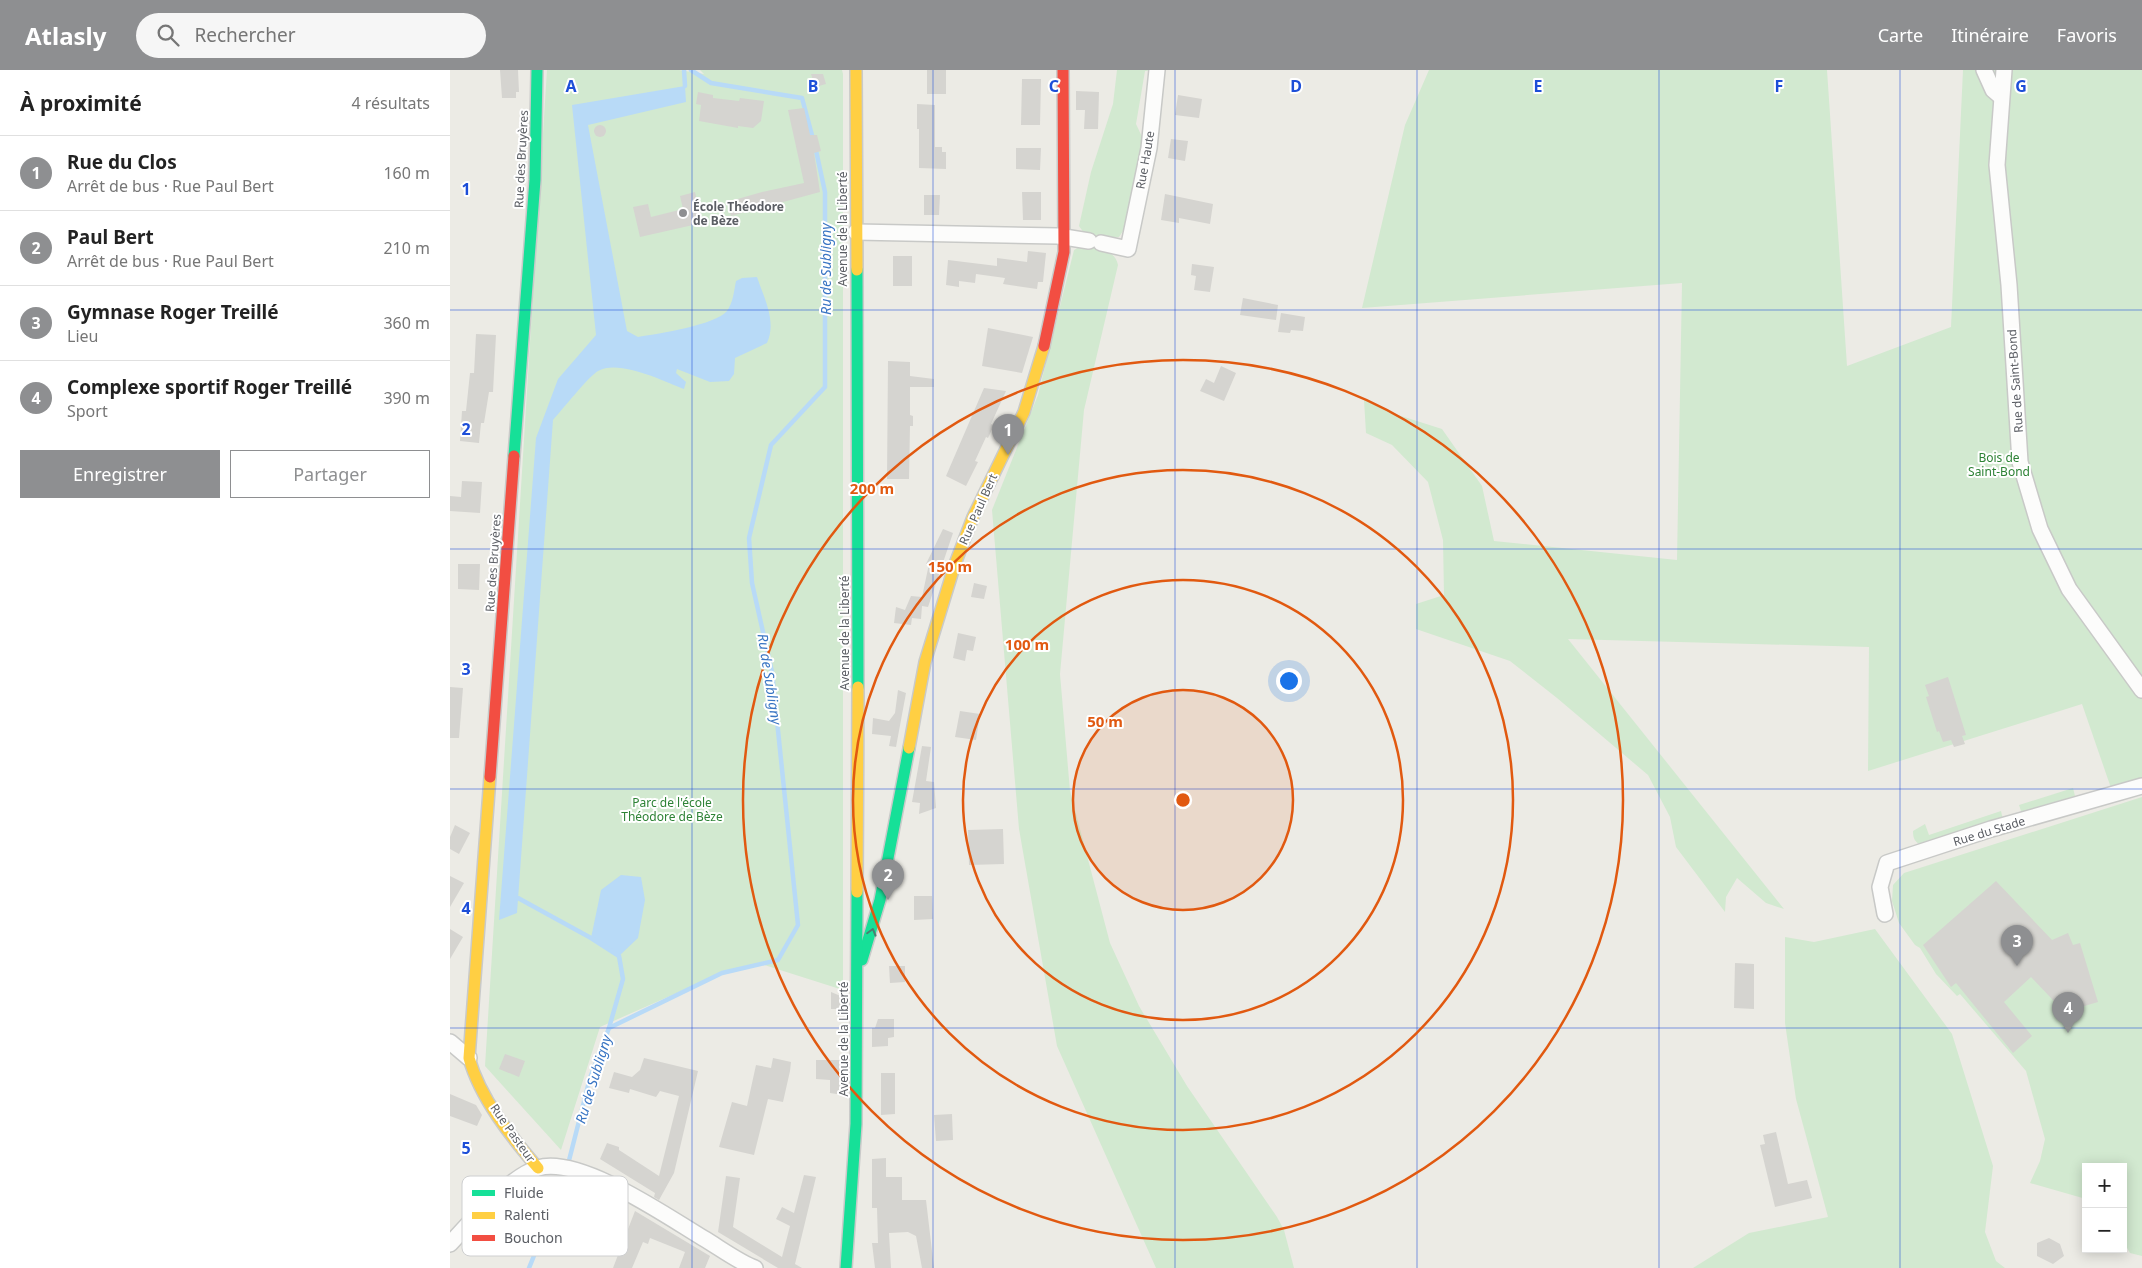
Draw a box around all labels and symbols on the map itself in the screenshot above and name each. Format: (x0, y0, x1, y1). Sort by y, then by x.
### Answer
text: A (565, 75, 577, 97)
text: B (808, 75, 818, 97)
text: C (1049, 75, 1059, 97)
text: D (1290, 75, 1302, 97)
text: E (1534, 75, 1543, 97)
text: F (1775, 75, 1783, 97)
text: G (2015, 75, 2027, 97)
street label: Rue des Bruyères (510, 109, 532, 208)
street label: Rue Haute (1132, 129, 1159, 190)
street label: Avenue de la Liberté (834, 171, 851, 287)
text: 1 (461, 178, 471, 200)
place label: École Théodore de Bèze (693, 198, 784, 229)
marker: École Théodore de Bèze (677, 207, 689, 219)
water label: Ru de Subligny (816, 222, 835, 315)
street label: Rue de Saint-Bond (2003, 329, 2027, 433)
pin: 1 (992, 414, 1024, 455)
text: 2 (461, 418, 471, 440)
park label: Bois de Saint-Bond (1968, 449, 2030, 480)
street label: Rue Paul Bert (955, 470, 1002, 547)
text: 200 m (850, 478, 894, 498)
street label: Rue des Bruyères (481, 513, 505, 613)
text: 150 m (928, 556, 972, 576)
street label: Avenue de la Liberté (836, 575, 853, 691)
water label: Ru de Subligny (753, 632, 787, 727)
text: 100 m (1005, 634, 1049, 654)
text: 3 (461, 658, 471, 680)
your location (1276, 668, 1302, 694)
text: 50 m (1087, 711, 1123, 731)
centre of rings (1174, 791, 1192, 809)
park label: Parc de l'école Théodore de Bèze (621, 794, 723, 825)
street label: Rue du Stade (1951, 812, 2027, 850)
pin: 2 (872, 859, 904, 900)
text: 4 (461, 897, 471, 919)
pin: 3 (2001, 925, 2033, 966)
one-way arrow (866, 927, 877, 936)
street label: Avenue de la Liberté (835, 981, 852, 1097)
pin: 4 (2052, 992, 2084, 1033)
water label: Ru de Subligny (571, 1031, 616, 1126)
street label: Rue Pasteur (487, 1100, 539, 1166)
text: 5 (461, 1137, 471, 1159)
legend (462, 1176, 628, 1256)
text: Fluide (504, 1183, 544, 1202)
text: Ralenti (504, 1205, 549, 1224)
text: Bouchon (504, 1228, 563, 1247)

